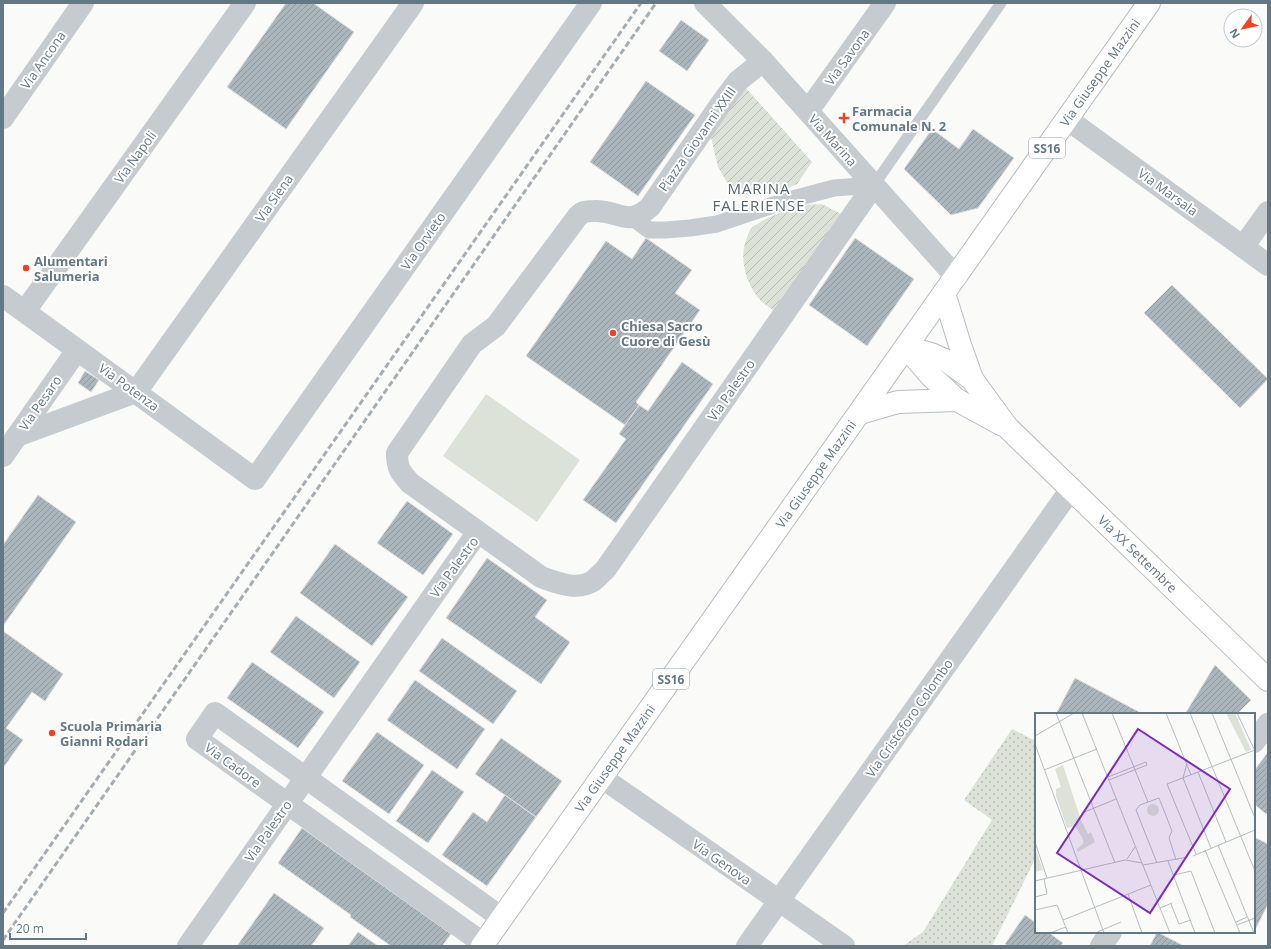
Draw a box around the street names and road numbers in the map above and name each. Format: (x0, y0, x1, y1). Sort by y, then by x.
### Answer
street label: Via Giuseppe Mazzini (1056, 15, 1144, 130)
street label: Via Savona (820, 25, 874, 89)
street label: Via Ancona (16, 27, 70, 93)
street label: Piazza Giovanni XXIII (654, 83, 740, 195)
street label: Via Marina (805, 110, 861, 170)
street label: Via Napoli (110, 127, 160, 187)
road number: SS16 (1029, 138, 1065, 158)
street label: Via Marsala (1134, 164, 1202, 220)
street label: Via Siena (251, 170, 297, 226)
street label: Via Orvieto (397, 208, 450, 273)
street label: Via Palestro (703, 356, 759, 424)
street label: Via Potenza (95, 359, 163, 415)
street label: Via Pesaro (14, 372, 66, 434)
street label: Via Giuseppe Mazzini (771, 417, 860, 532)
street label: Via XX Settembre (1094, 511, 1181, 596)
street label: Via Palestro (426, 533, 482, 601)
street label: Via Cristoforo Colombo (861, 655, 957, 781)
road number: SS16 (653, 669, 689, 689)
street label: Via Giuseppe Mazzini (570, 701, 659, 816)
street label: Via Cadore (201, 738, 265, 792)
street label: Via Palestro (240, 797, 296, 865)
street label: Via Genova (689, 835, 755, 889)

